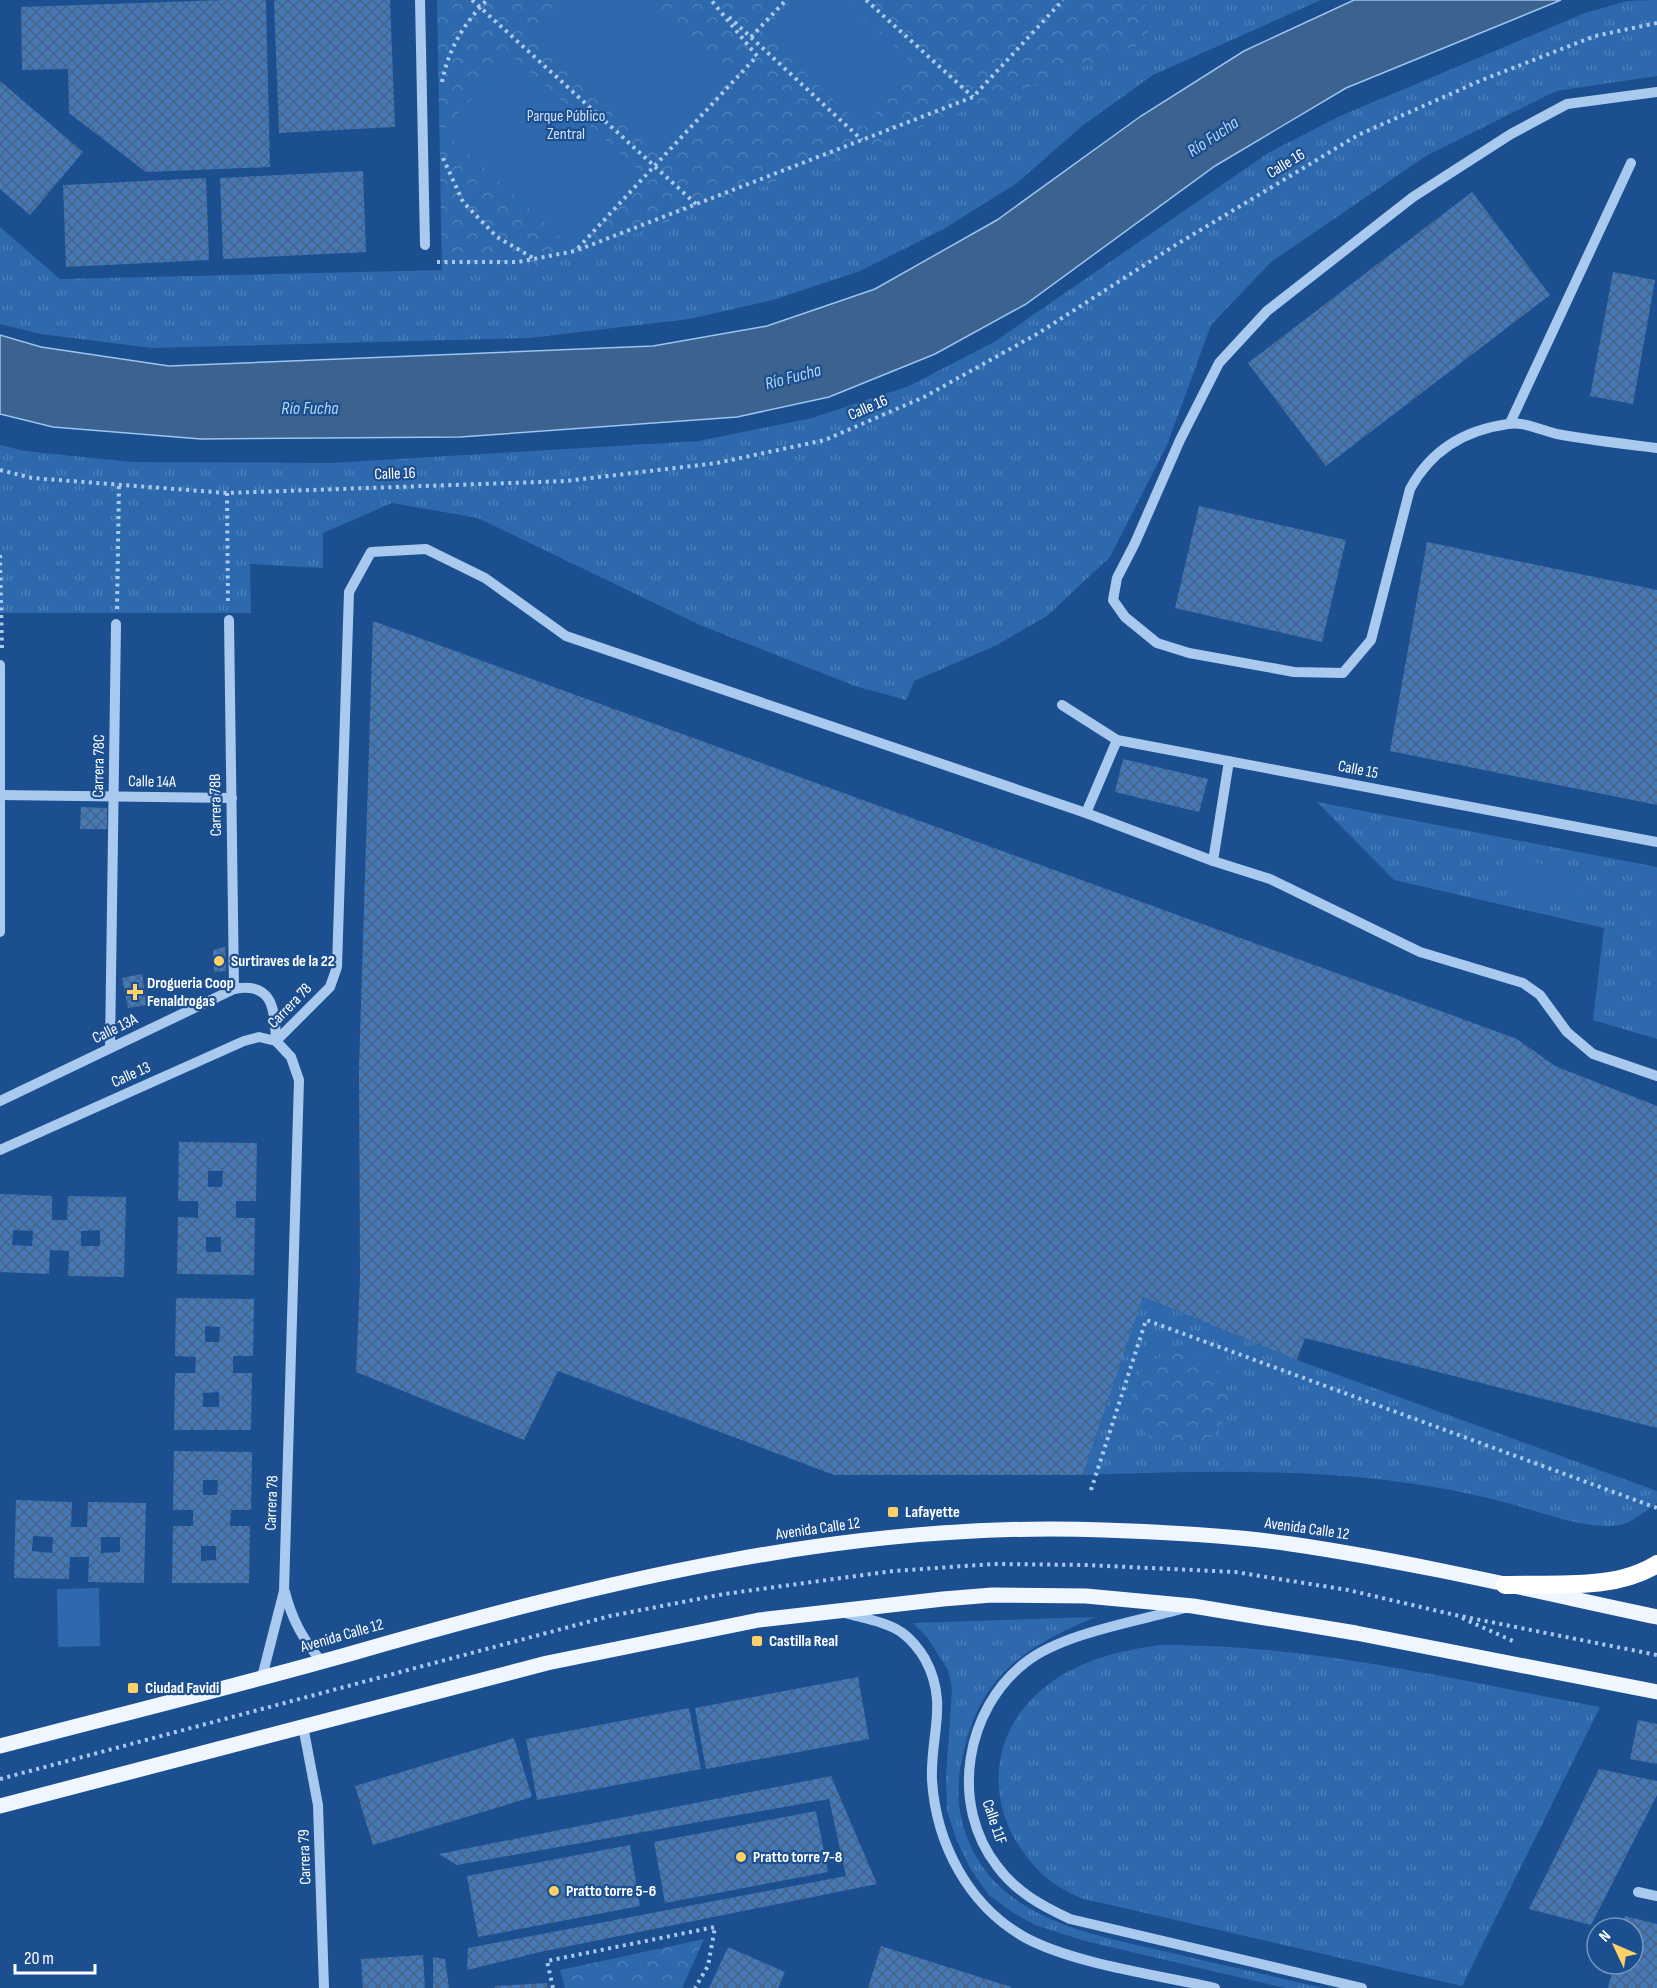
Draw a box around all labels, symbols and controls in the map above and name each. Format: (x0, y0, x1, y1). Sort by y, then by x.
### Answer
park label: Parque Público Zentral (527, 107, 605, 144)
water label: Río Fucha (1183, 112, 1243, 162)
street label: Calle 16 (1263, 145, 1309, 183)
water label: Río Fucha (763, 359, 824, 395)
street label: Calle 16 (845, 391, 891, 425)
water label: Río Fucha (281, 398, 339, 419)
street label: Calle 16 (374, 464, 416, 484)
street label: Carrera 78C (89, 734, 109, 798)
street label: Calle 15 (1336, 757, 1380, 783)
street label: Calle 14A (128, 772, 176, 792)
street label: Carrera 78B (206, 774, 226, 836)
place label: Surtiraves de la 22 (231, 952, 335, 971)
marker: Surtiraves de la 22 (212, 954, 226, 968)
place label: Drogueria Coop Fenaldrogas (147, 974, 234, 1011)
street label: Carrera 78 (264, 979, 316, 1033)
marker: Drogueria Coop Fenaldrogas (128, 985, 142, 999)
street label: Calle 13A (89, 1010, 141, 1048)
street label: Calle 13 (108, 1058, 154, 1092)
street label: Carrera 78 (262, 1475, 282, 1531)
place label: Lafayette (905, 1503, 960, 1522)
marker: Lafayette (886, 1505, 900, 1519)
street label: Avenida Calle 12 (773, 1514, 862, 1544)
street label: Avenida Calle 12 (1262, 1514, 1351, 1544)
street label: Avenida Calle 12 (297, 1615, 386, 1657)
place label: Castilla Real (769, 1632, 838, 1651)
marker: Castilla Real (750, 1634, 764, 1648)
place label: Ciudad Favidi (145, 1679, 219, 1698)
marker: Ciudad Favidi (126, 1681, 140, 1695)
street label: Calle 11F (977, 1797, 1011, 1847)
street label: Carrera 79 (295, 1829, 315, 1885)
place label: Pratto torre 7-8 (753, 1848, 843, 1867)
marker: Pratto torre 7-8 (734, 1850, 748, 1864)
place label: Pratto torre 5-6 (566, 1882, 656, 1901)
marker: Pratto torre 5-6 (547, 1884, 561, 1898)
north arrow (1585, 1916, 1645, 1976)
text: N (1595, 1927, 1615, 1946)
scale bar (15, 1937, 94, 1975)
text: 20 m (24, 1948, 54, 1969)

